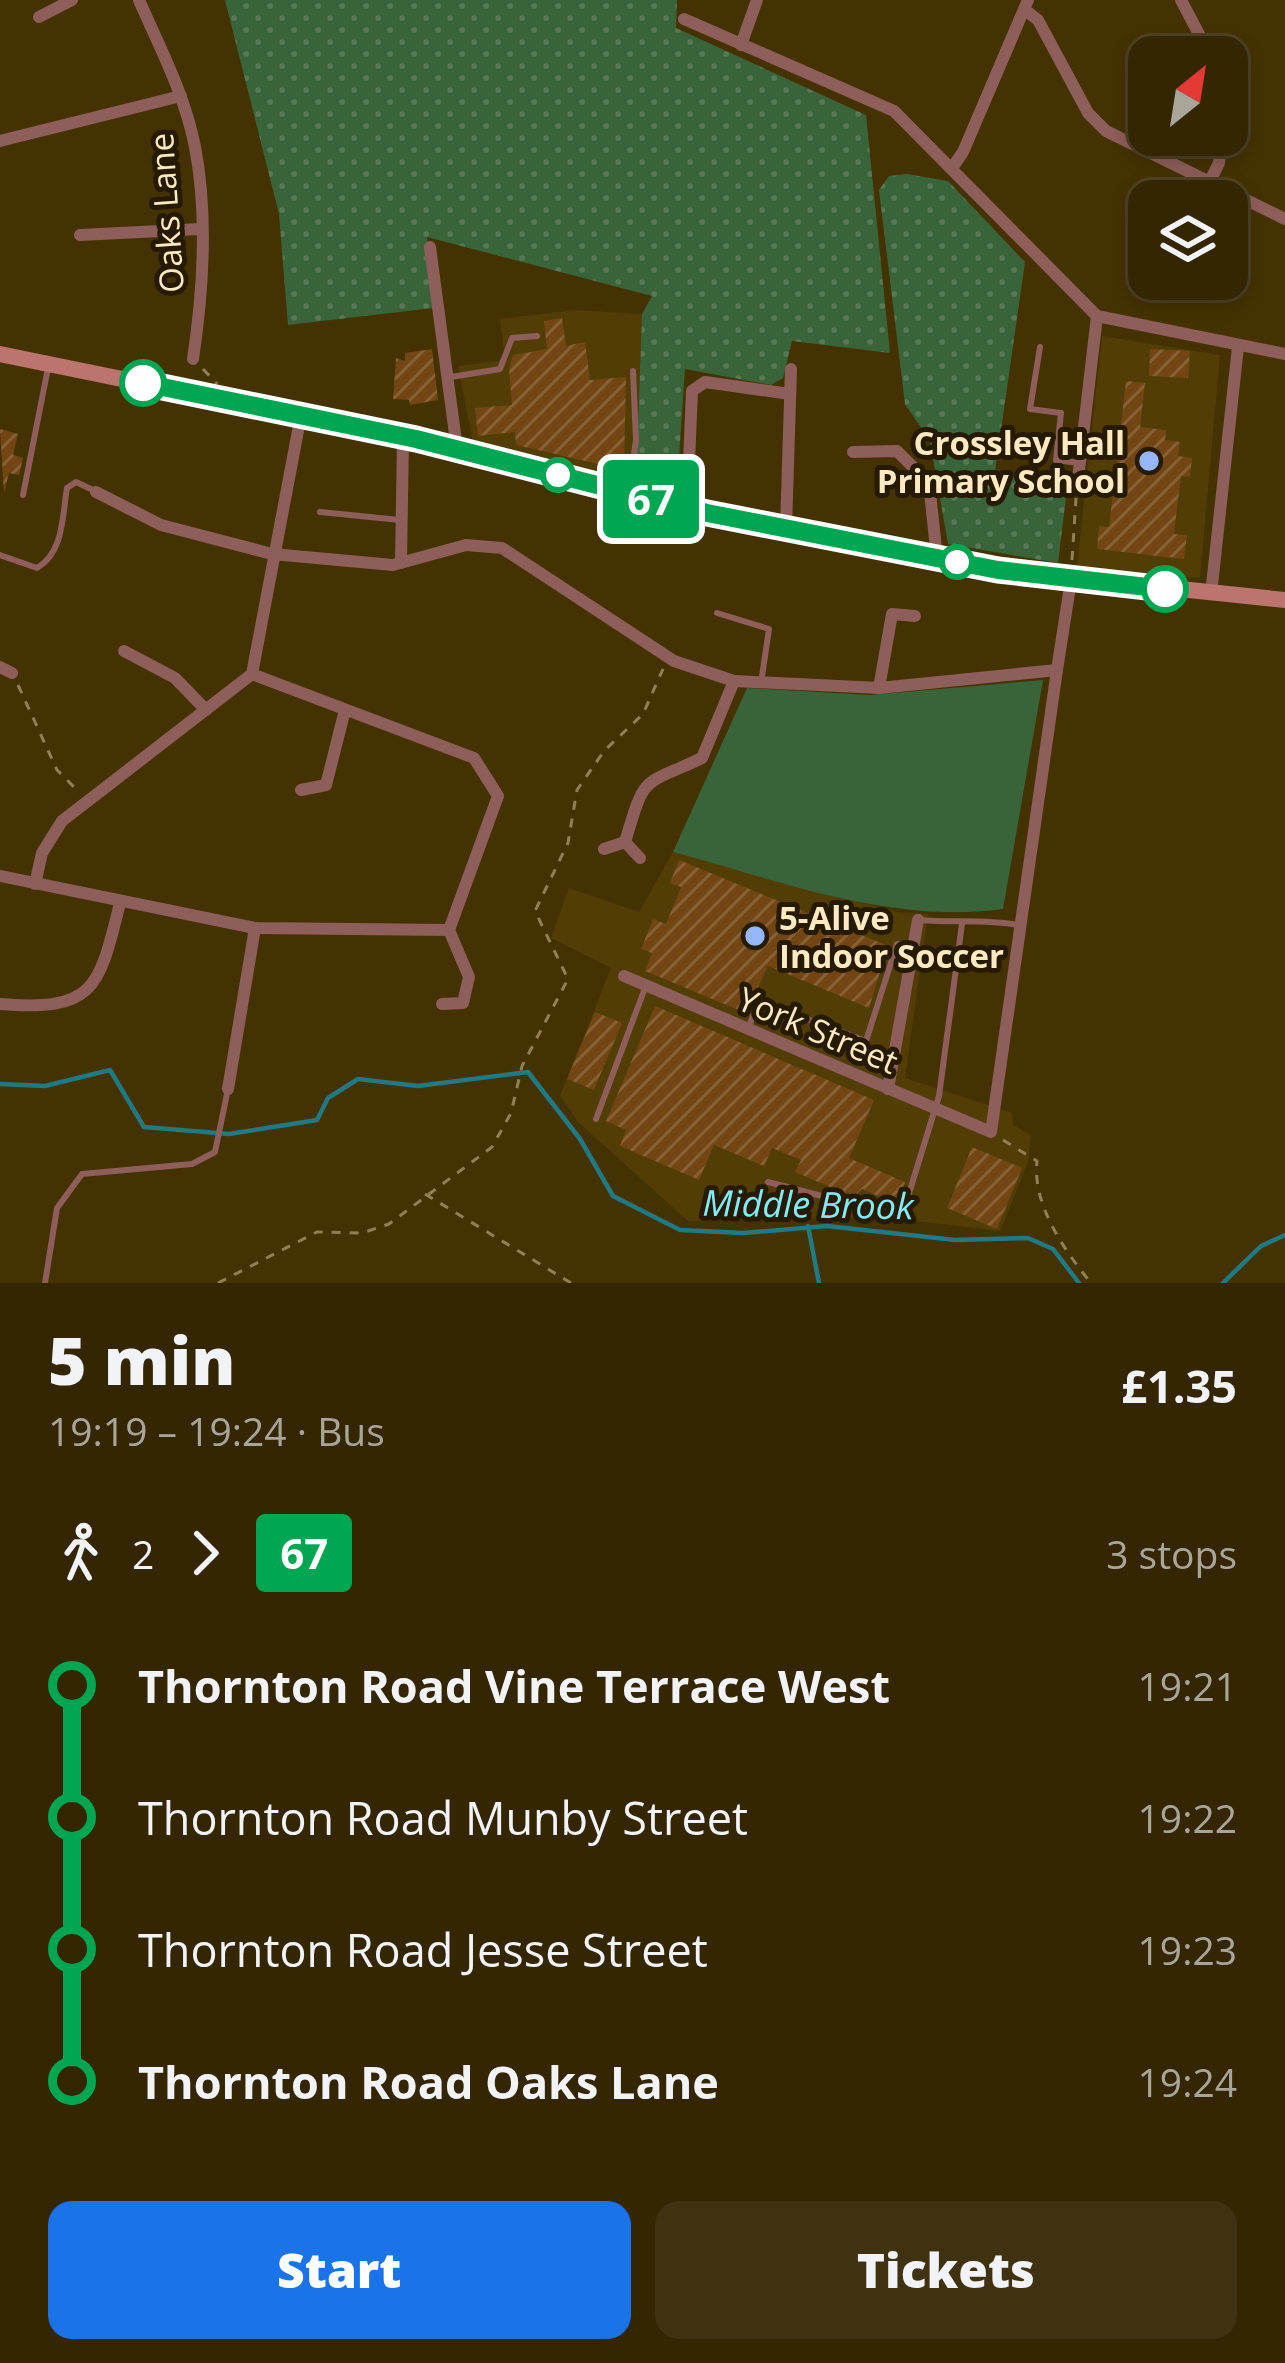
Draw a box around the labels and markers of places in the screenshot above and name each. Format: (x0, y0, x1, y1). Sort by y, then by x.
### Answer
unlabelled marker (121, 361, 165, 405)
place label: Crossley Hall Primary School (877, 420, 1125, 503)
marker: Crossley Hall Primary School (1136, 448, 1162, 474)
unlabelled marker (542, 459, 574, 491)
unlabelled marker (941, 546, 973, 578)
unlabelled marker (1143, 567, 1187, 611)
place label: 5-Alive Indoor Soccer (779, 895, 1004, 978)
marker: 5-Alive Indoor Soccer (742, 923, 768, 949)

